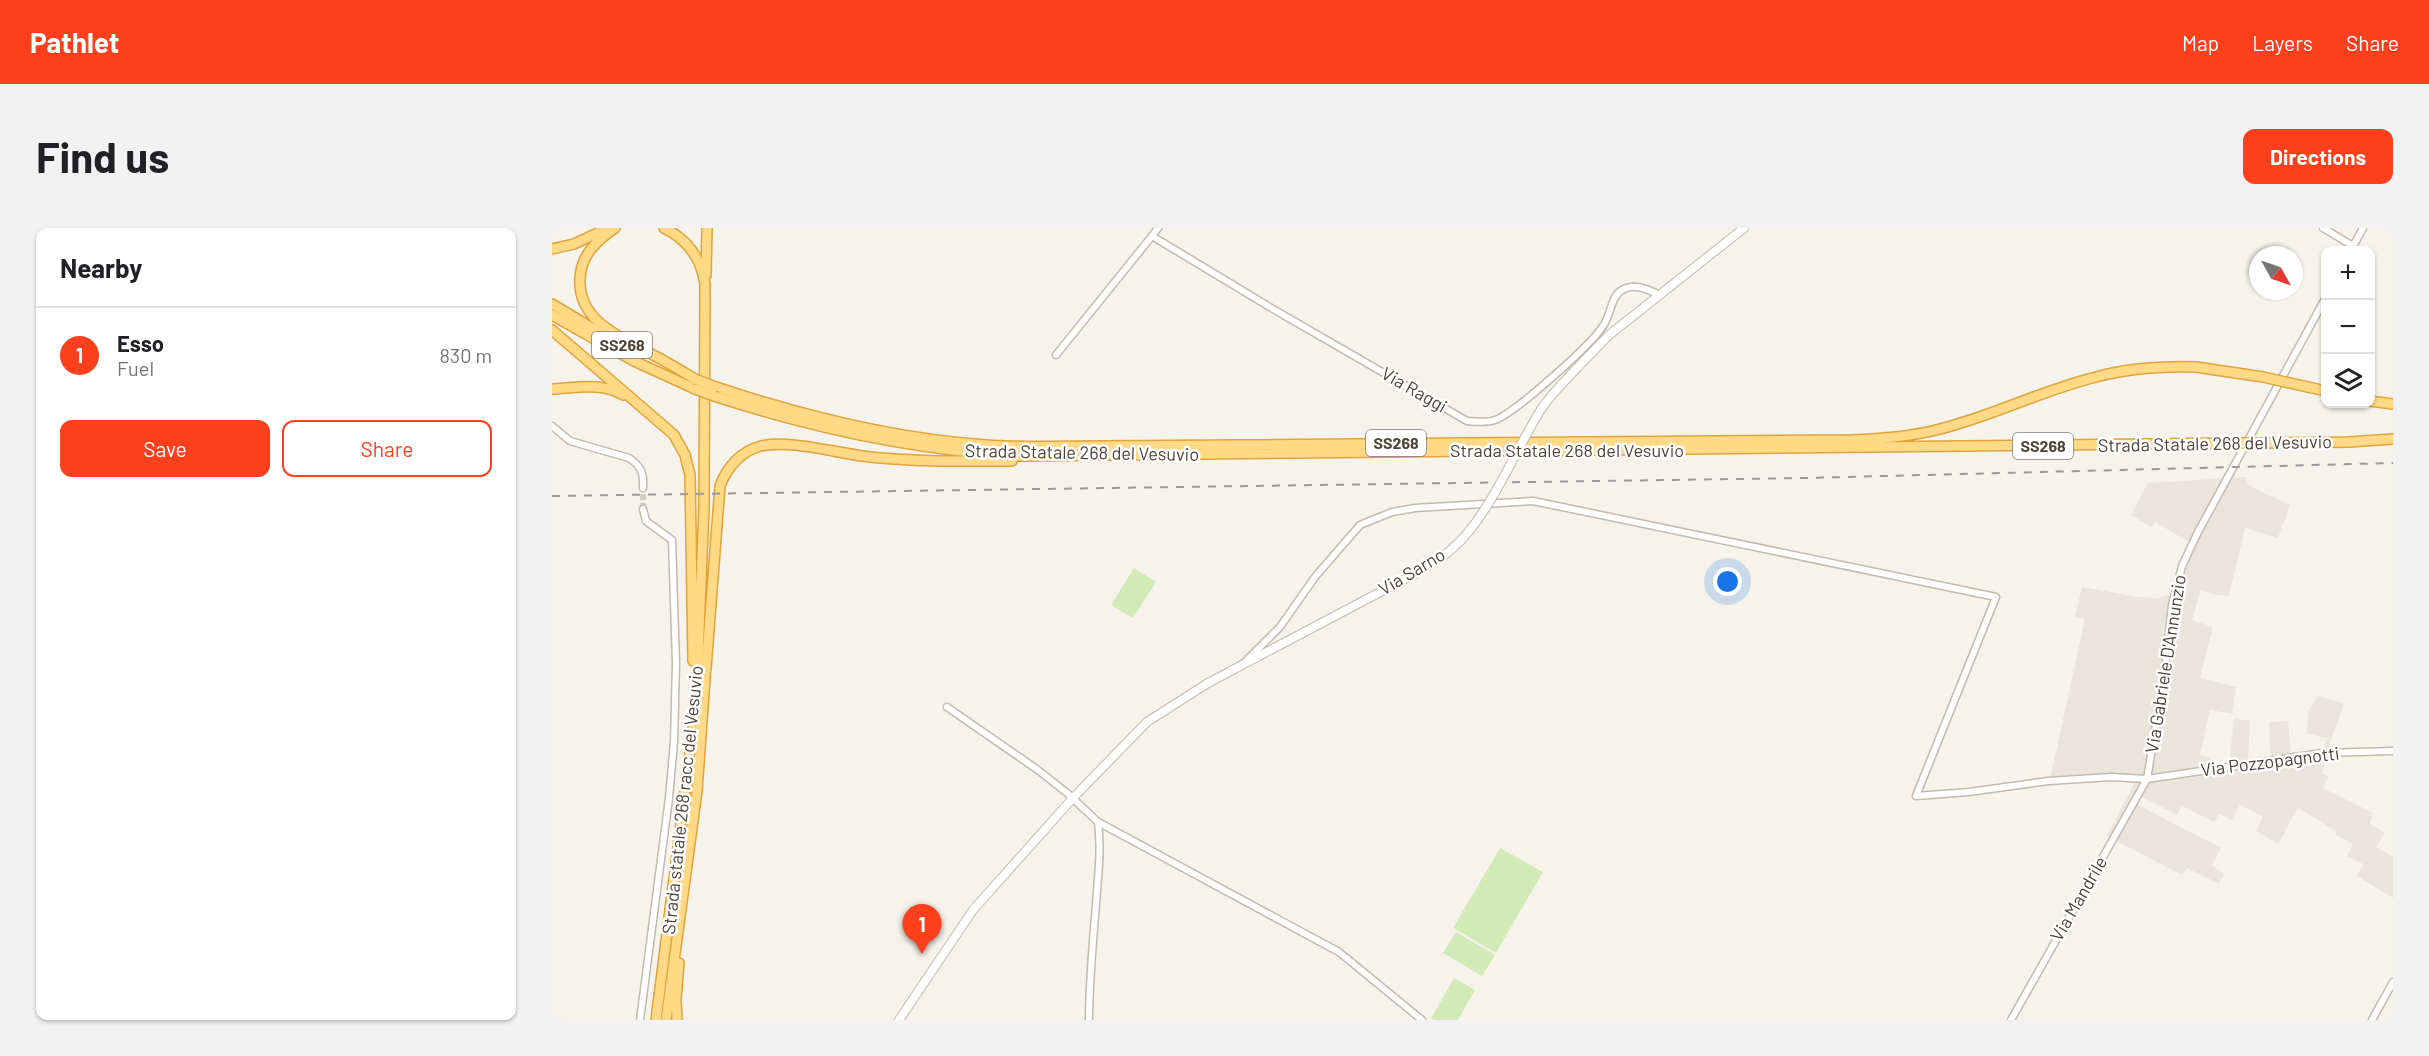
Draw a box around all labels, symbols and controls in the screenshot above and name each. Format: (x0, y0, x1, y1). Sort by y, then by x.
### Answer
text: Pathlet (30, 25, 119, 59)
text: Map (2182, 30, 2219, 55)
text: Layers (2252, 30, 2313, 55)
text: Share (2346, 30, 2399, 55)
button: Directions (2243, 129, 2393, 184)
text: Find us (36, 131, 169, 181)
north arrow (2249, 246, 2303, 300)
map controls (2321, 246, 2375, 408)
button: + (2321, 246, 2375, 300)
text: Nearby (60, 252, 142, 283)
button: − (2321, 300, 2375, 354)
text: Esso (117, 330, 164, 356)
road number: SS268 (592, 332, 652, 358)
text: 1 (76, 343, 83, 367)
text: 830 m (439, 343, 492, 367)
button: layers (2321, 354, 2375, 408)
text: Fuel (117, 356, 154, 380)
street label: Via Raggi (1378, 362, 1451, 417)
button: Save (60, 420, 270, 477)
button: Share (282, 420, 492, 477)
road number: SS268 (1366, 430, 1426, 456)
street label: Strada Statale 268 del Vesuvio (2098, 430, 2332, 456)
road number: SS268 (2013, 433, 2073, 459)
street label: Strada Statale 268 del Vesuvio (965, 439, 1199, 465)
street label: Strada Statale 268 del Vesuvio (1450, 439, 1684, 461)
street label: Via Sarno (1374, 543, 1449, 600)
your location (1713, 567, 1742, 596)
street label: Via Gabriele D'Annunzio (2140, 573, 2190, 755)
street label: Strada statale 268 racc del Vesuvio (657, 664, 707, 935)
street label: Via Pozzopagnotti (2199, 742, 2341, 780)
street label: Via Mandrile (2045, 852, 2111, 945)
pin: 1 (902, 904, 941, 954)

